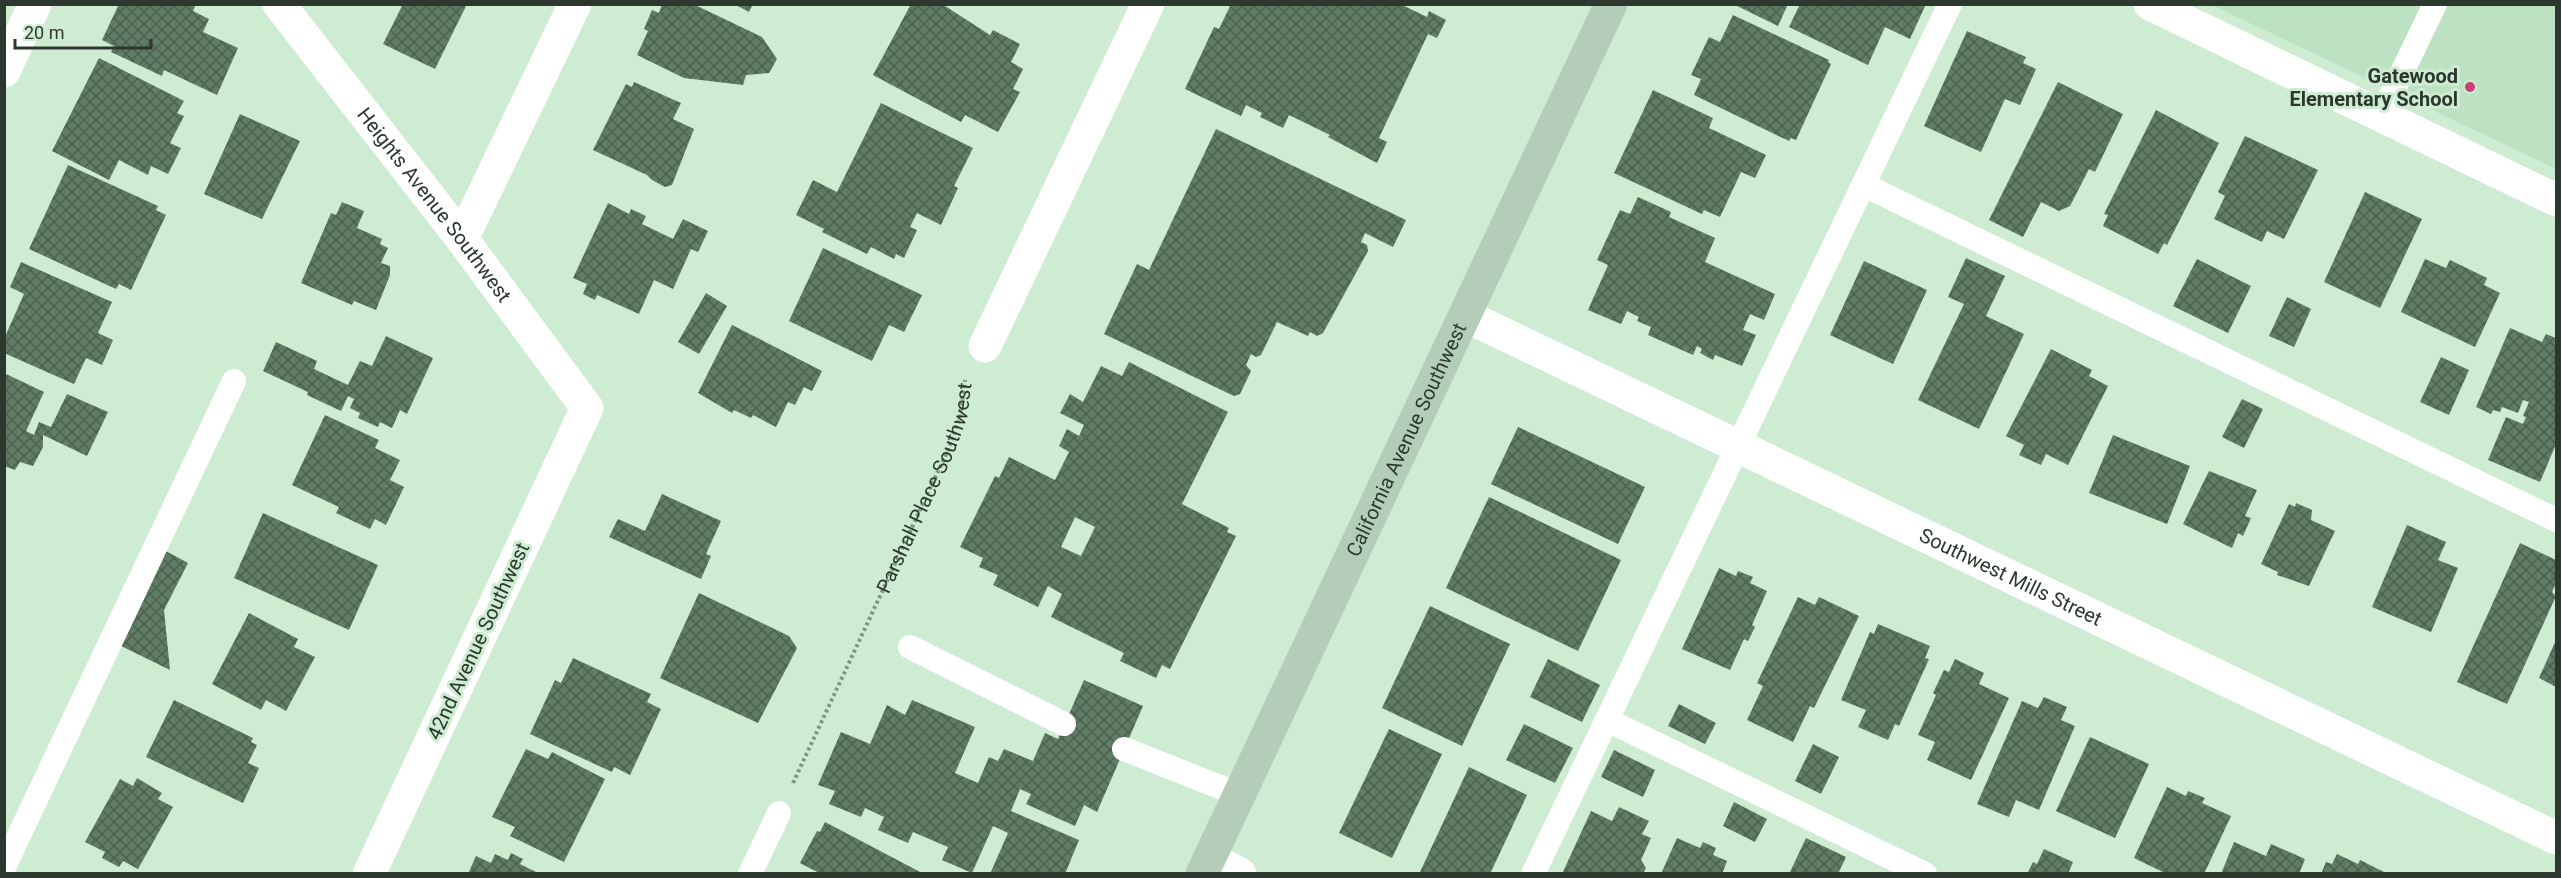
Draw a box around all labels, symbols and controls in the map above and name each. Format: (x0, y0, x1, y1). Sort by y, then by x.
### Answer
scale bar (15, 12, 152, 50)
text: 20 m (24, 22, 64, 43)
place label: Gatewood Elementary School (2290, 64, 2458, 111)
marker: Gatewood Elementary School (2463, 80, 2477, 94)
street label: Heights Avenue Southwest (352, 103, 517, 307)
street label: California Avenue Southwest (1341, 319, 1471, 560)
street label: Parshall Place Southwest (871, 381, 977, 597)
street label: Southwest Mills Street (1916, 523, 2106, 631)
street label: 42nd Avenue Southwest (422, 539, 534, 743)

